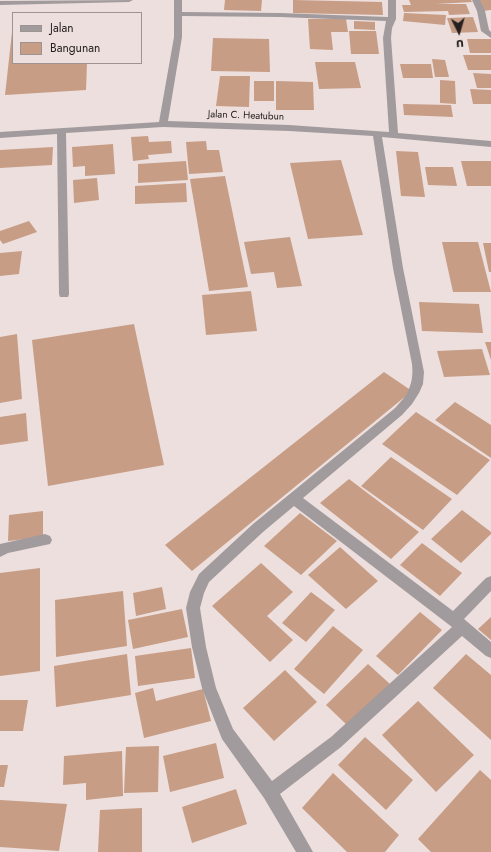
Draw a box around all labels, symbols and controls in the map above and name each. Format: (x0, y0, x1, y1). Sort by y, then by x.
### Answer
legend (12, 12, 142, 64)
north arrow (439, 12, 479, 52)
text: Jalan (50, 19, 73, 37)
text: U (456, 36, 465, 52)
text: Bangunan (50, 39, 100, 57)
street label: Jalan C. Heatubun (208, 109, 284, 123)

